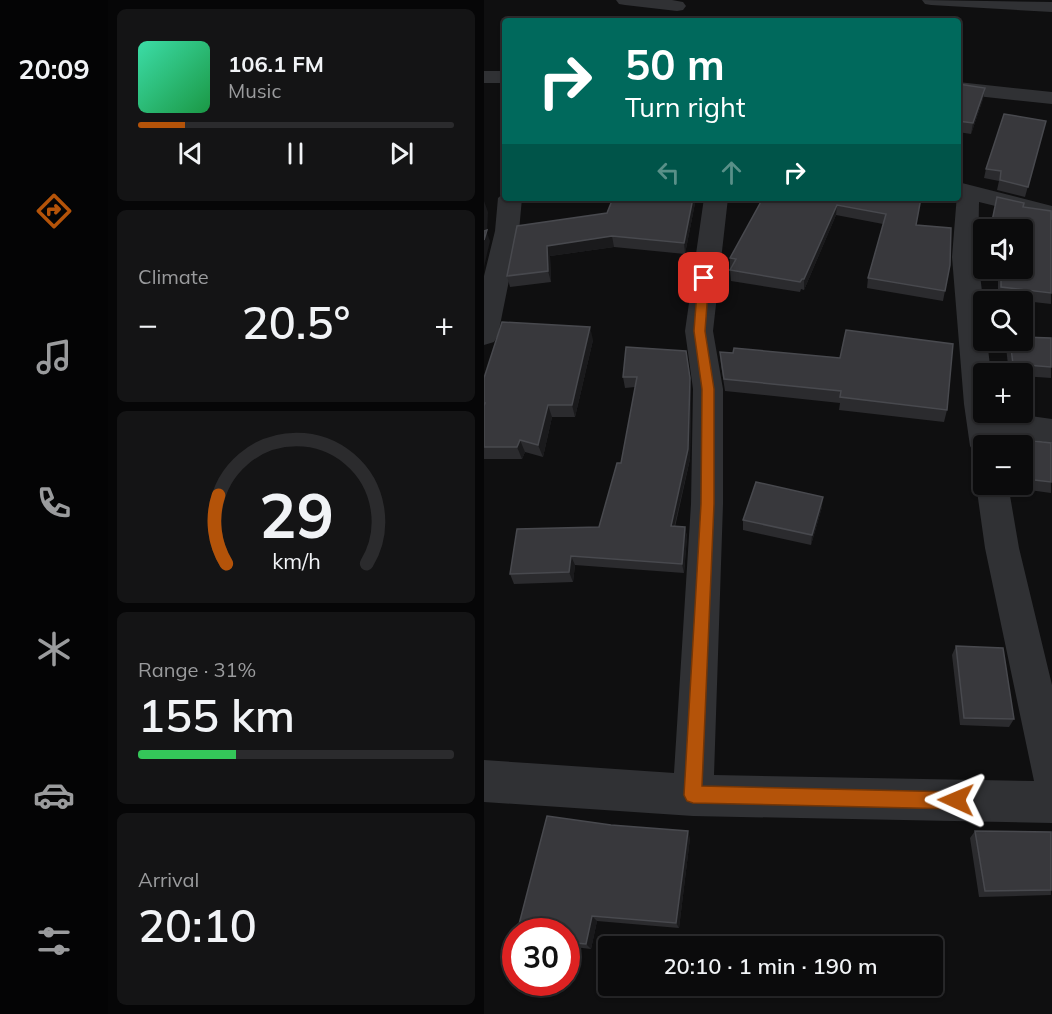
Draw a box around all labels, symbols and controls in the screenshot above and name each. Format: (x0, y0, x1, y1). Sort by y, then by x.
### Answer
text: 50 m (625, 38, 725, 91)
icon: right (526, 42, 604, 120)
text: 106.1 FM (228, 50, 324, 78)
text: 20:09 (18, 52, 90, 86)
text: Music (228, 78, 281, 103)
text: Turn right (625, 90, 745, 124)
icon: previous (174, 137, 207, 170)
icon: pause (279, 137, 312, 170)
icon: next (385, 137, 418, 170)
icon: left (652, 156, 685, 189)
icon: ahead (715, 156, 748, 189)
icon: right (778, 156, 811, 189)
icon: directions (33, 190, 75, 232)
map controls (973, 219, 1033, 495)
button: sound (973, 219, 1033, 279)
pin (678, 252, 729, 303)
icon: arrive (687, 261, 720, 294)
text: Climate (138, 264, 209, 289)
button: search (973, 291, 1033, 351)
text: 20.5° (242, 294, 350, 350)
text: − (138, 303, 158, 344)
text: + (434, 303, 454, 344)
icon: music (33, 336, 75, 378)
button: + (973, 363, 1033, 423)
button: − (973, 435, 1033, 495)
text: 29 (259, 475, 333, 554)
icon: phone (33, 482, 75, 524)
text: km/h (272, 547, 320, 574)
icon: climate (33, 628, 75, 670)
text: Range · 31% (138, 657, 256, 682)
text: 155 km (138, 687, 295, 743)
position arrow (924, 768, 988, 832)
icon: car (33, 774, 75, 816)
text: Arrival (138, 867, 199, 892)
text: 20:10 (138, 897, 257, 953)
speed limit sign: 30 (502, 918, 580, 996)
icon: filters (33, 920, 75, 962)
text: 20:10 · 1 min · 190 m (663, 952, 878, 980)

